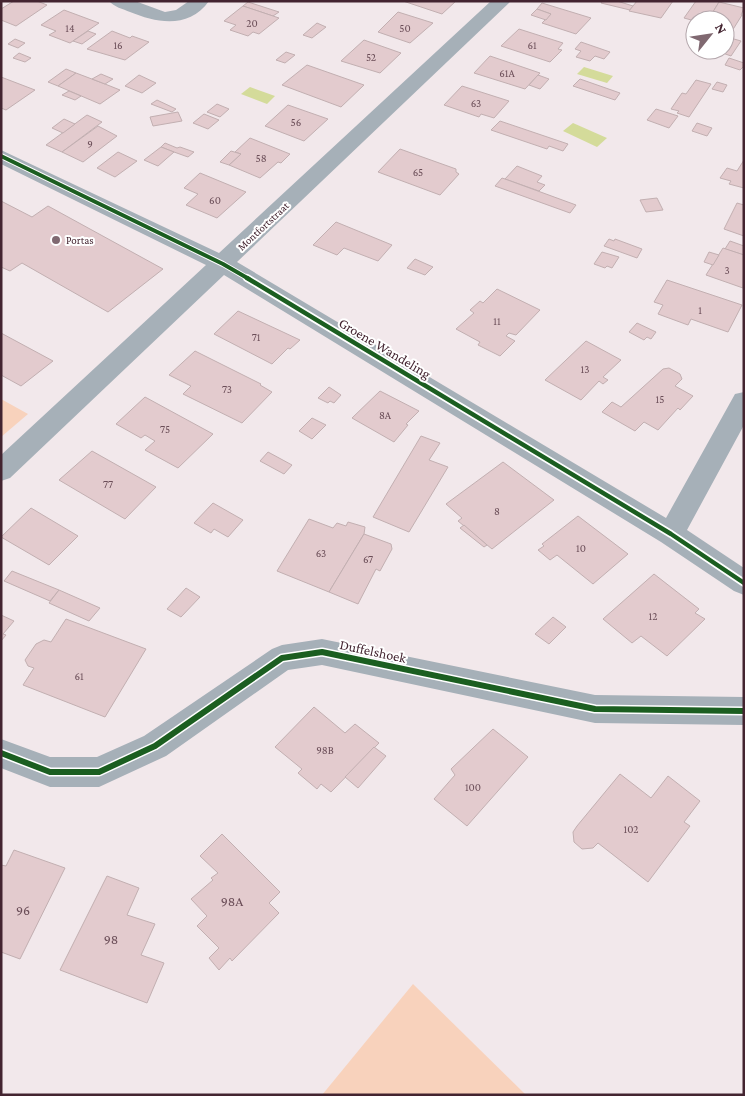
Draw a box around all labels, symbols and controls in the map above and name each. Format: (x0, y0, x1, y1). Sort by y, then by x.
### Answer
north arrow (685, 10, 735, 60)
house number: 20 (246, 17, 258, 29)
text: N (712, 20, 731, 37)
house number: 14 (65, 22, 75, 34)
house number: 50 (399, 22, 411, 34)
house number: 16 (113, 39, 123, 51)
house number: 61 (527, 39, 537, 51)
house number: 52 (366, 51, 376, 63)
house number: 61A (499, 67, 515, 79)
house number: 63 (471, 97, 481, 109)
house number: 56 (291, 116, 301, 128)
house number: 9 (87, 138, 93, 150)
house number: 58 (255, 152, 267, 164)
house number: 65 (413, 166, 423, 178)
house number: 60 (209, 194, 221, 206)
street label: Montfortstraat (235, 199, 291, 253)
marker: Portas (50, 234, 62, 246)
place label: Portas (66, 234, 94, 246)
house number: 3 (724, 264, 730, 276)
house number: 1 (698, 304, 702, 316)
street label: Groene Wandeling (336, 314, 434, 382)
house number: 11 (493, 315, 501, 327)
house number: 71 (252, 331, 261, 343)
house number: 13 (581, 363, 589, 375)
house number: 73 (222, 383, 232, 395)
house number: 15 (656, 393, 664, 405)
house number: 8A (379, 409, 392, 421)
house number: 75 (160, 423, 170, 435)
house number: 77 (103, 478, 113, 490)
house number: 8 (494, 505, 500, 517)
house number: 10 (576, 542, 586, 554)
house number: 63 (316, 547, 326, 559)
house number: 67 (363, 553, 373, 565)
house number: 12 (649, 610, 657, 622)
street label: Duffelshoek (338, 636, 408, 666)
house number: 61 (74, 670, 84, 682)
house number: 98B (316, 744, 334, 756)
house number: 100 (465, 781, 481, 793)
house number: 102 (623, 823, 639, 835)
house number: 98A (221, 893, 243, 909)
house number: 96 (16, 902, 30, 918)
house number: 98 (104, 931, 118, 947)

